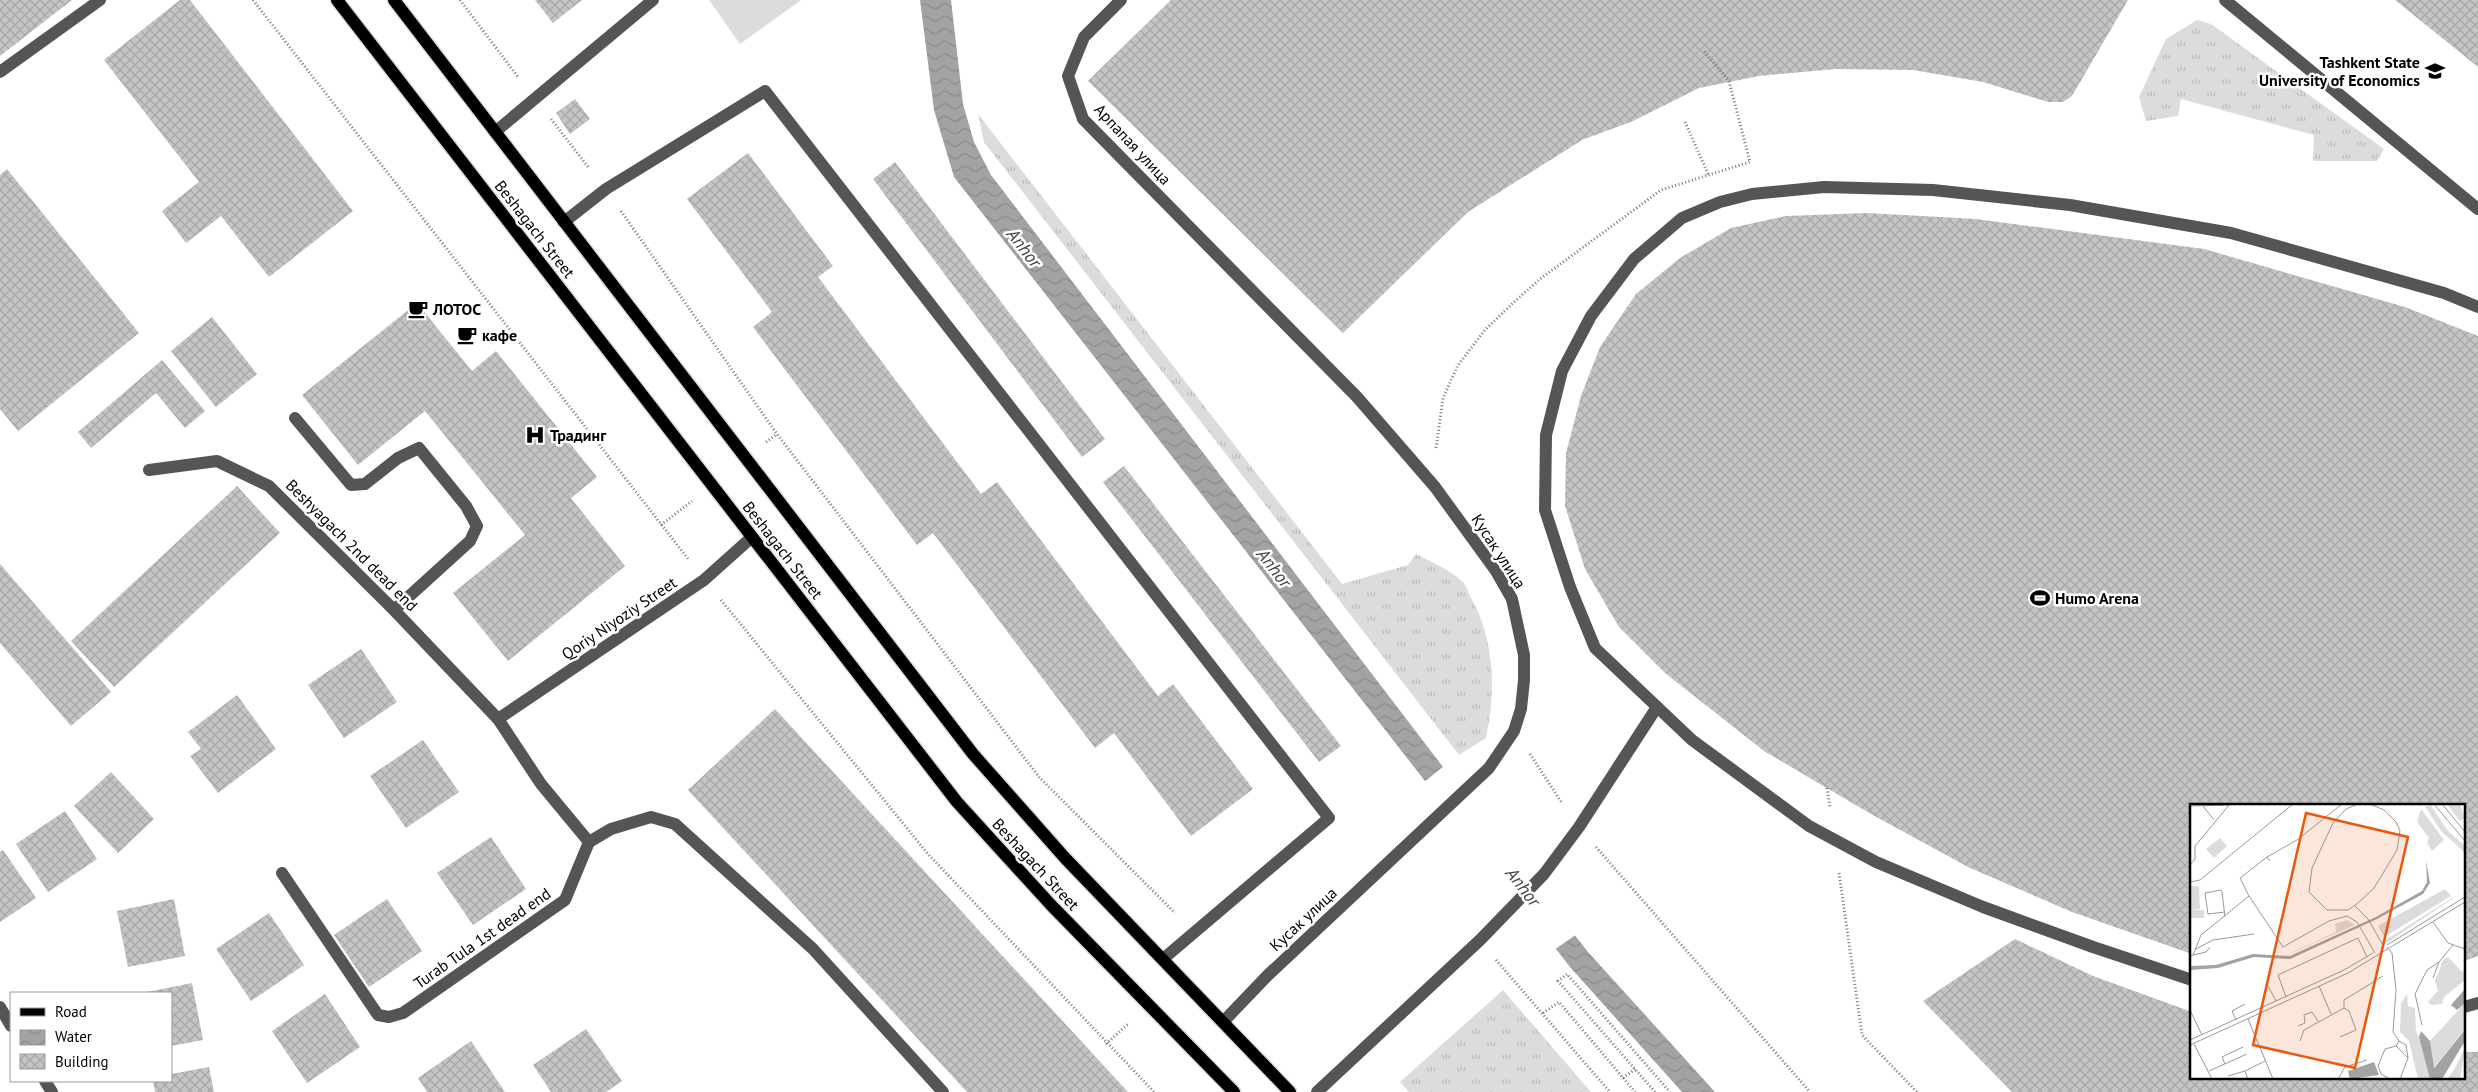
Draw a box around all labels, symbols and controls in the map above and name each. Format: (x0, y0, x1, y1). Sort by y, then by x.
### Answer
place label: Tashkent State University of Economics (2259, 52, 2420, 90)
school or university icon: Tashkent State University of Economics (2424, 60, 2446, 82)
street label: Арпапая улица (1090, 99, 1176, 189)
street label: Beshagach Street (491, 176, 580, 282)
water label: Anhor (1001, 223, 1048, 273)
cafe icon: ЛОТОС (407, 298, 429, 320)
place label: ЛОТОС (432, 299, 481, 319)
cafe icon: кафе (456, 324, 478, 346)
place label: кафе (482, 325, 517, 345)
hospital icon: Традинг (524, 424, 546, 446)
place label: Традинг (550, 425, 607, 445)
street label: Beshyagach 2nd dead end (282, 475, 422, 615)
street label: Beshagach Street (739, 497, 828, 603)
street label: Кусак улица (1467, 510, 1531, 592)
water label: Anhor (1251, 543, 1298, 593)
street label: Qoriy Niyoziy Street (558, 572, 681, 664)
sports icon: Humo Arena (2029, 587, 2051, 609)
place label: Humo Arena (2055, 588, 2139, 608)
inset map (2190, 804, 2466, 1080)
street label: Beshagach Street (988, 814, 1084, 915)
water label: Anhor (1500, 862, 1547, 912)
street label: Turab Tula 1st dead end (410, 883, 554, 993)
street label: Кусак улица (1265, 883, 1341, 955)
legend (10, 992, 172, 1082)
text: Road (55, 1002, 87, 1021)
text: Water (55, 1027, 92, 1046)
text: Building (55, 1052, 109, 1071)

